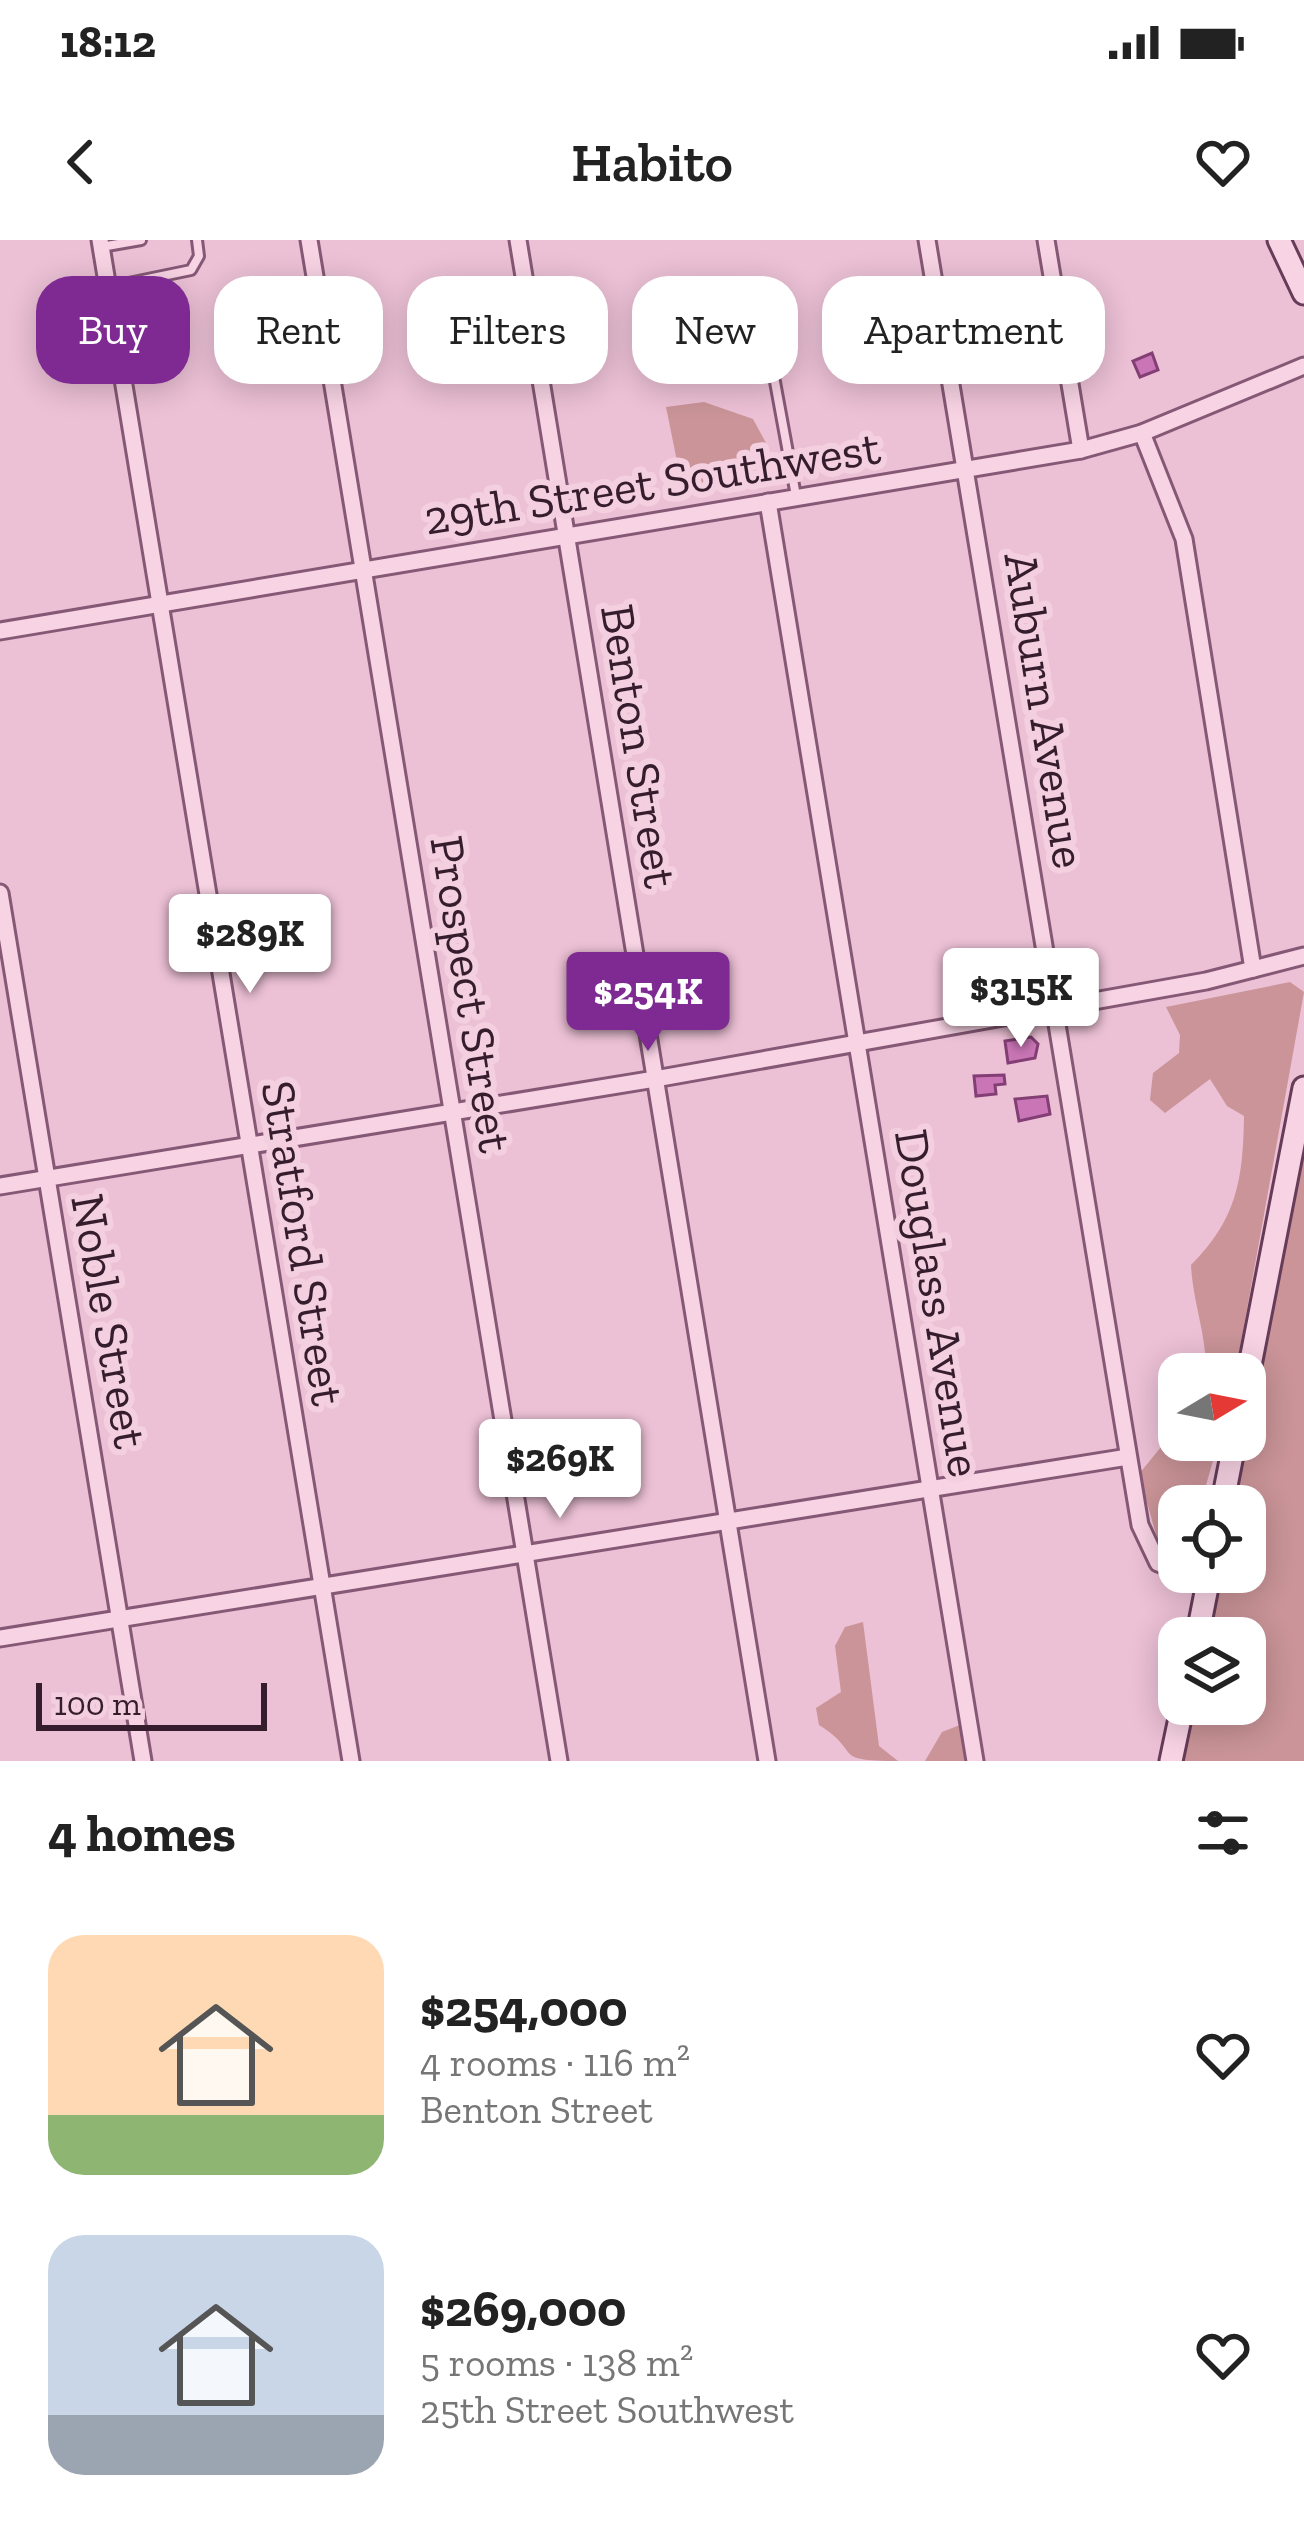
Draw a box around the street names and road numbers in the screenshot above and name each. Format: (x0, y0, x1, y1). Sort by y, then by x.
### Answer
street label: 29th Street Southwest (420, 418, 885, 547)
street label: Auburn Avenue (992, 548, 1099, 872)
street label: Benton Street (589, 600, 690, 892)
street label: Prospect Street (418, 832, 525, 1157)
street label: Stratford Street (250, 1077, 357, 1410)
street label: Douglass Avenue (883, 1125, 994, 1481)
street label: Noble Street (59, 1189, 160, 1453)

